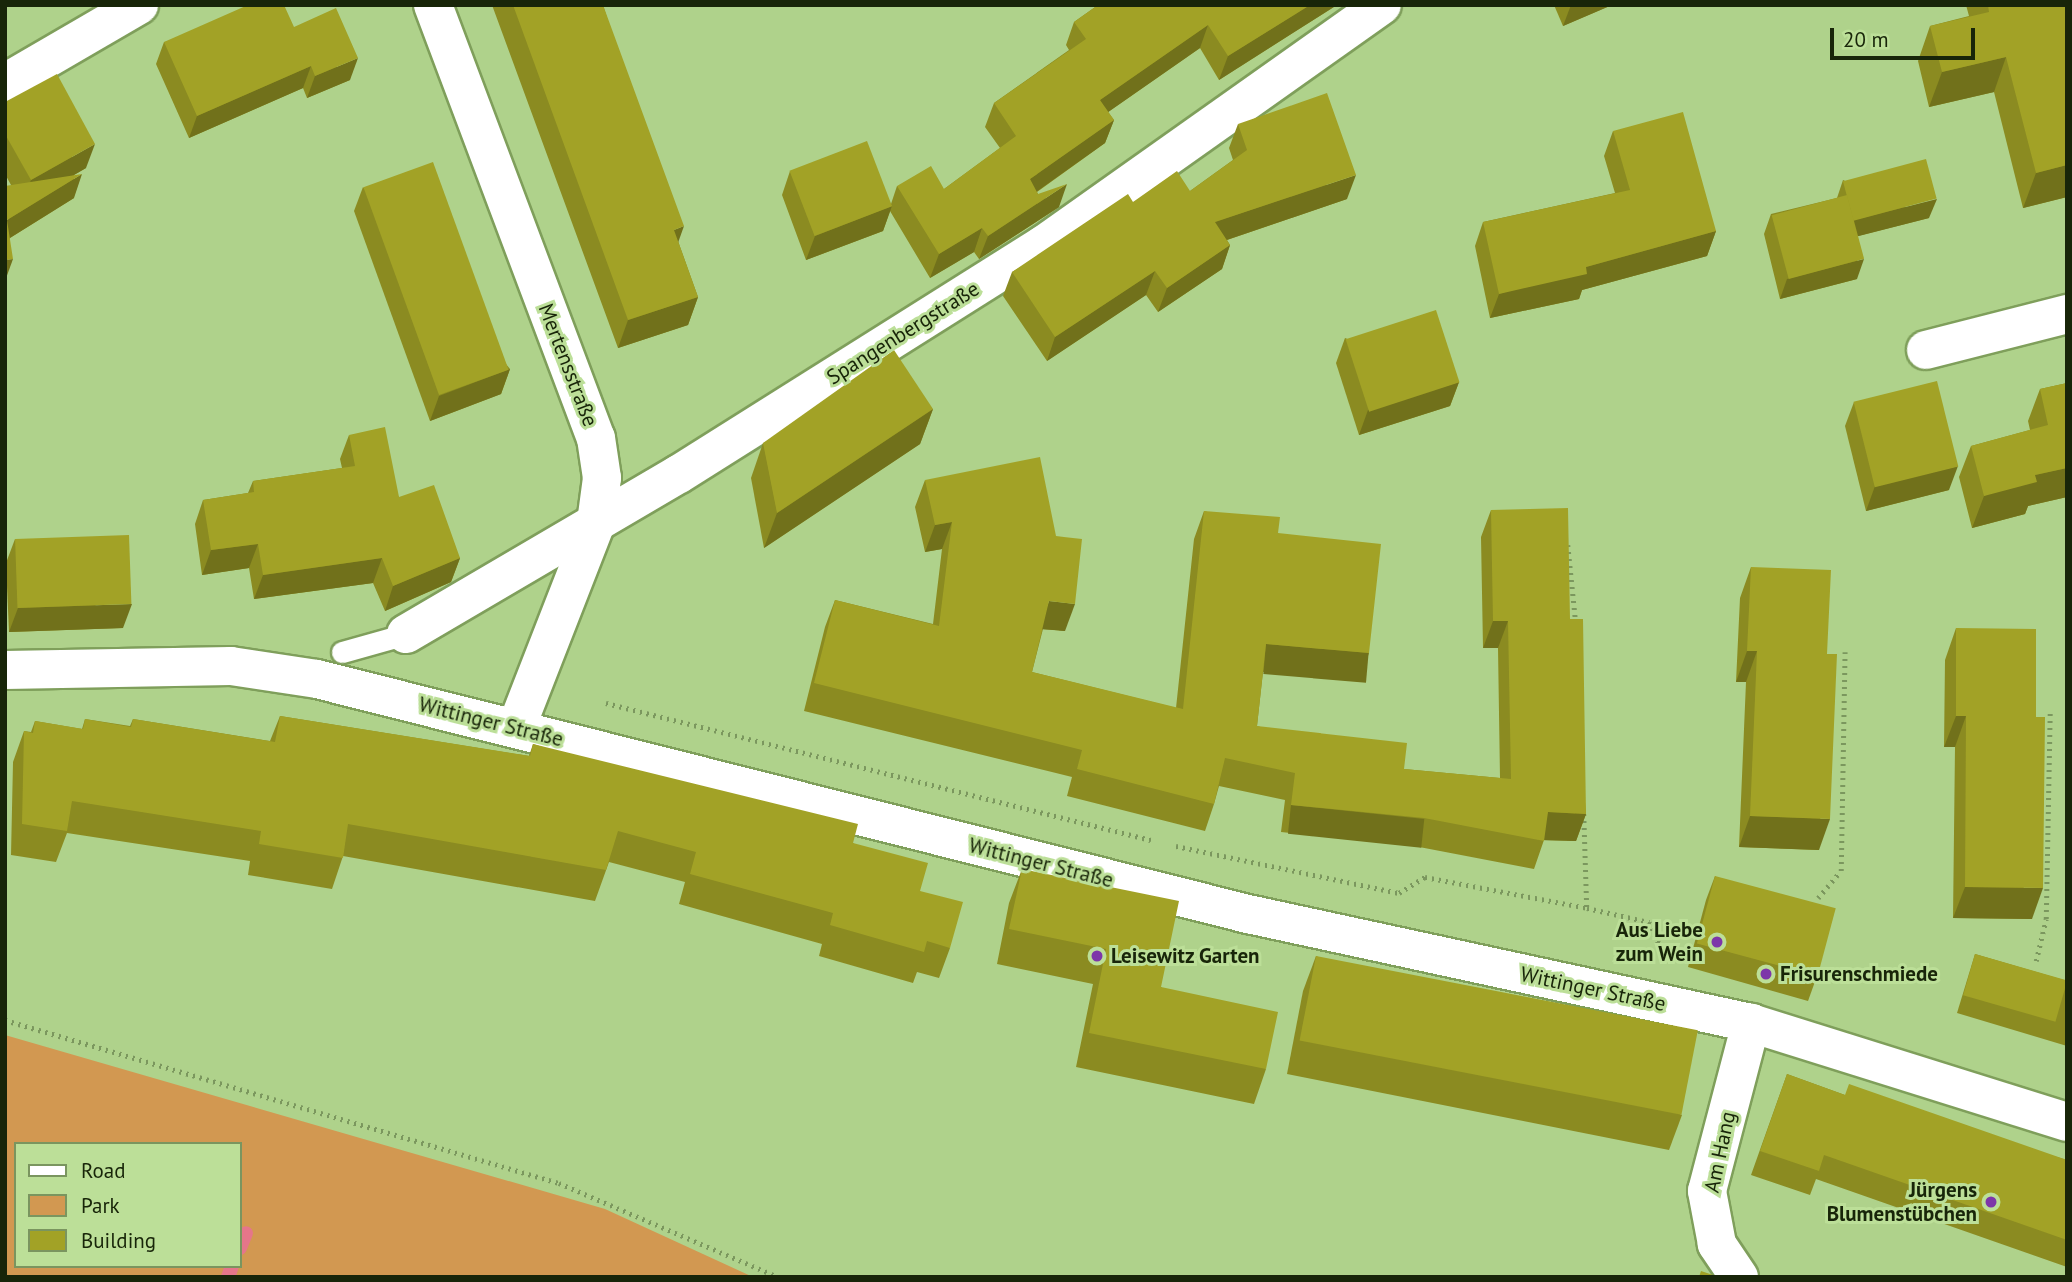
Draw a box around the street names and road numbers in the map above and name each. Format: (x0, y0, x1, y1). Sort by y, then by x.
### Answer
street label: Spangenbergstraße (822, 276, 984, 390)
street label: Mertensstraße (533, 300, 603, 430)
street label: Wittinger Straße (416, 692, 566, 752)
street label: Wittinger Straße (966, 833, 1116, 893)
street label: Wittinger Straße (1518, 961, 1668, 1017)
street label: Am Hang (1699, 1109, 1741, 1195)

